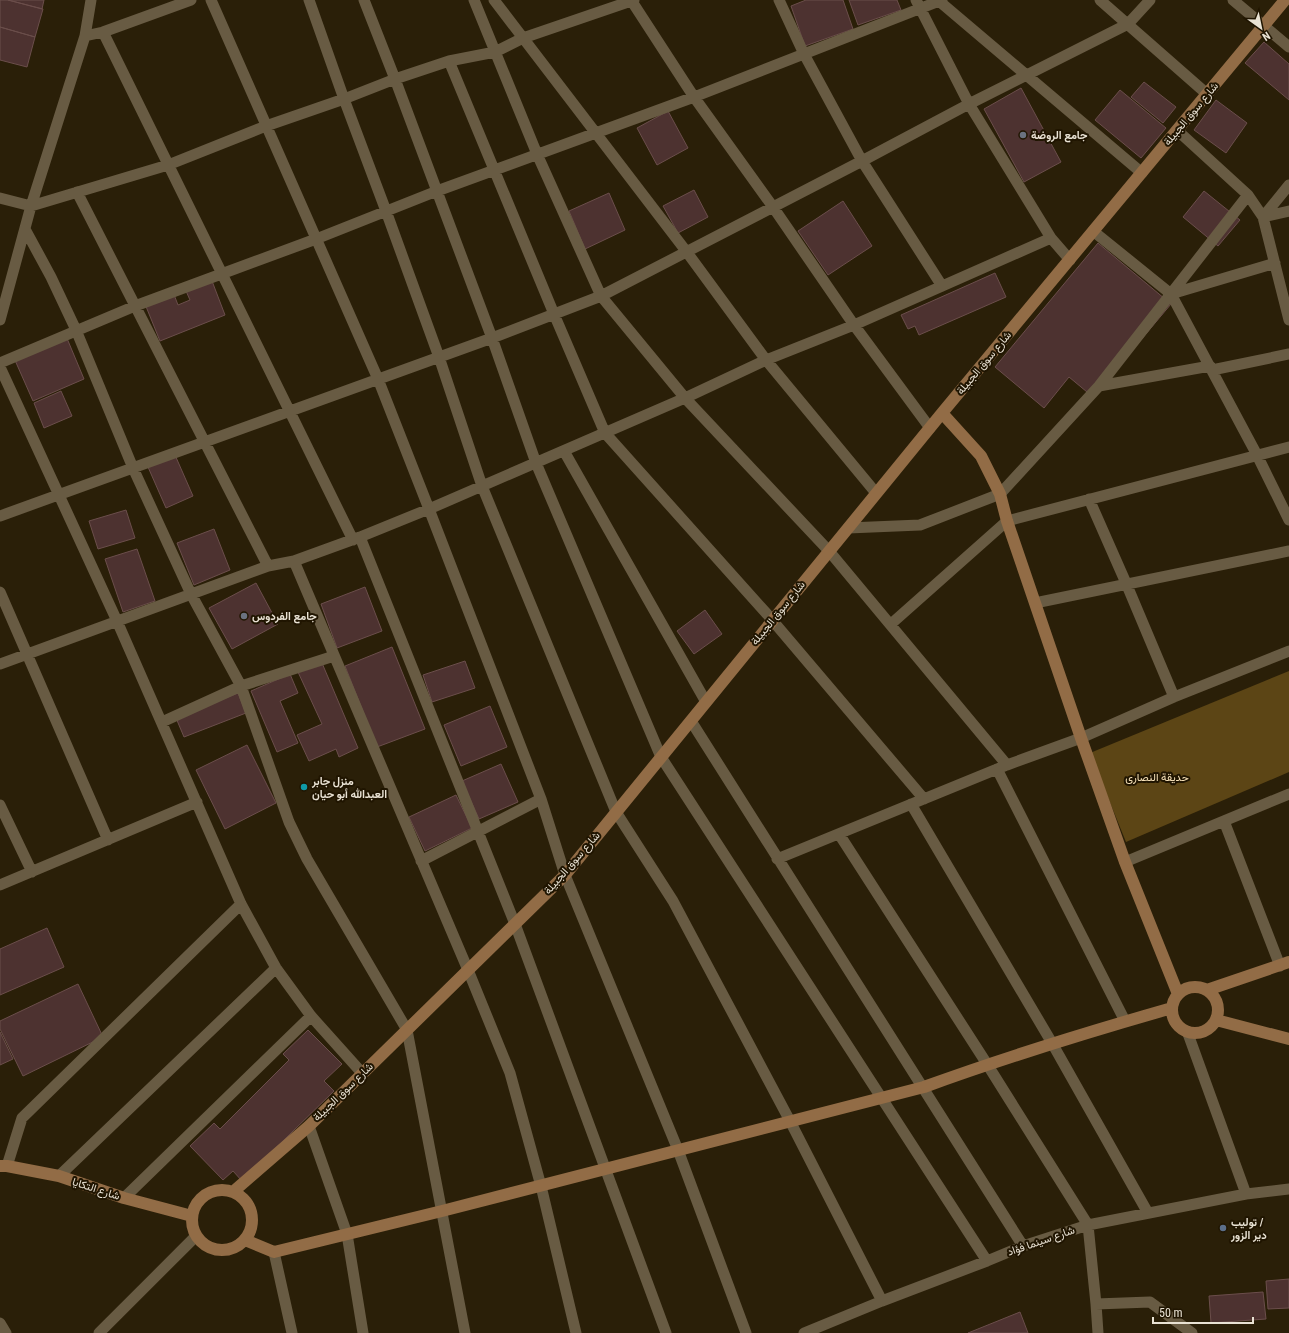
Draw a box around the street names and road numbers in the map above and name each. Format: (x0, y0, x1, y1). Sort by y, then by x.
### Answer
street label: شارع سوق الجبيلة (1161, 79, 1222, 149)
street label: شارع سوق الجبيلة (954, 328, 1015, 398)
street label: شارع سوق الجبيلة (748, 578, 809, 648)
street label: شارع سوق الجبيلة (541, 829, 604, 898)
street label: شارع سوق الجبيلة (310, 1060, 377, 1125)
street label: شارع التكايا (70, 1175, 122, 1204)
street label: شارع سينما فؤاد (1006, 1223, 1077, 1260)

